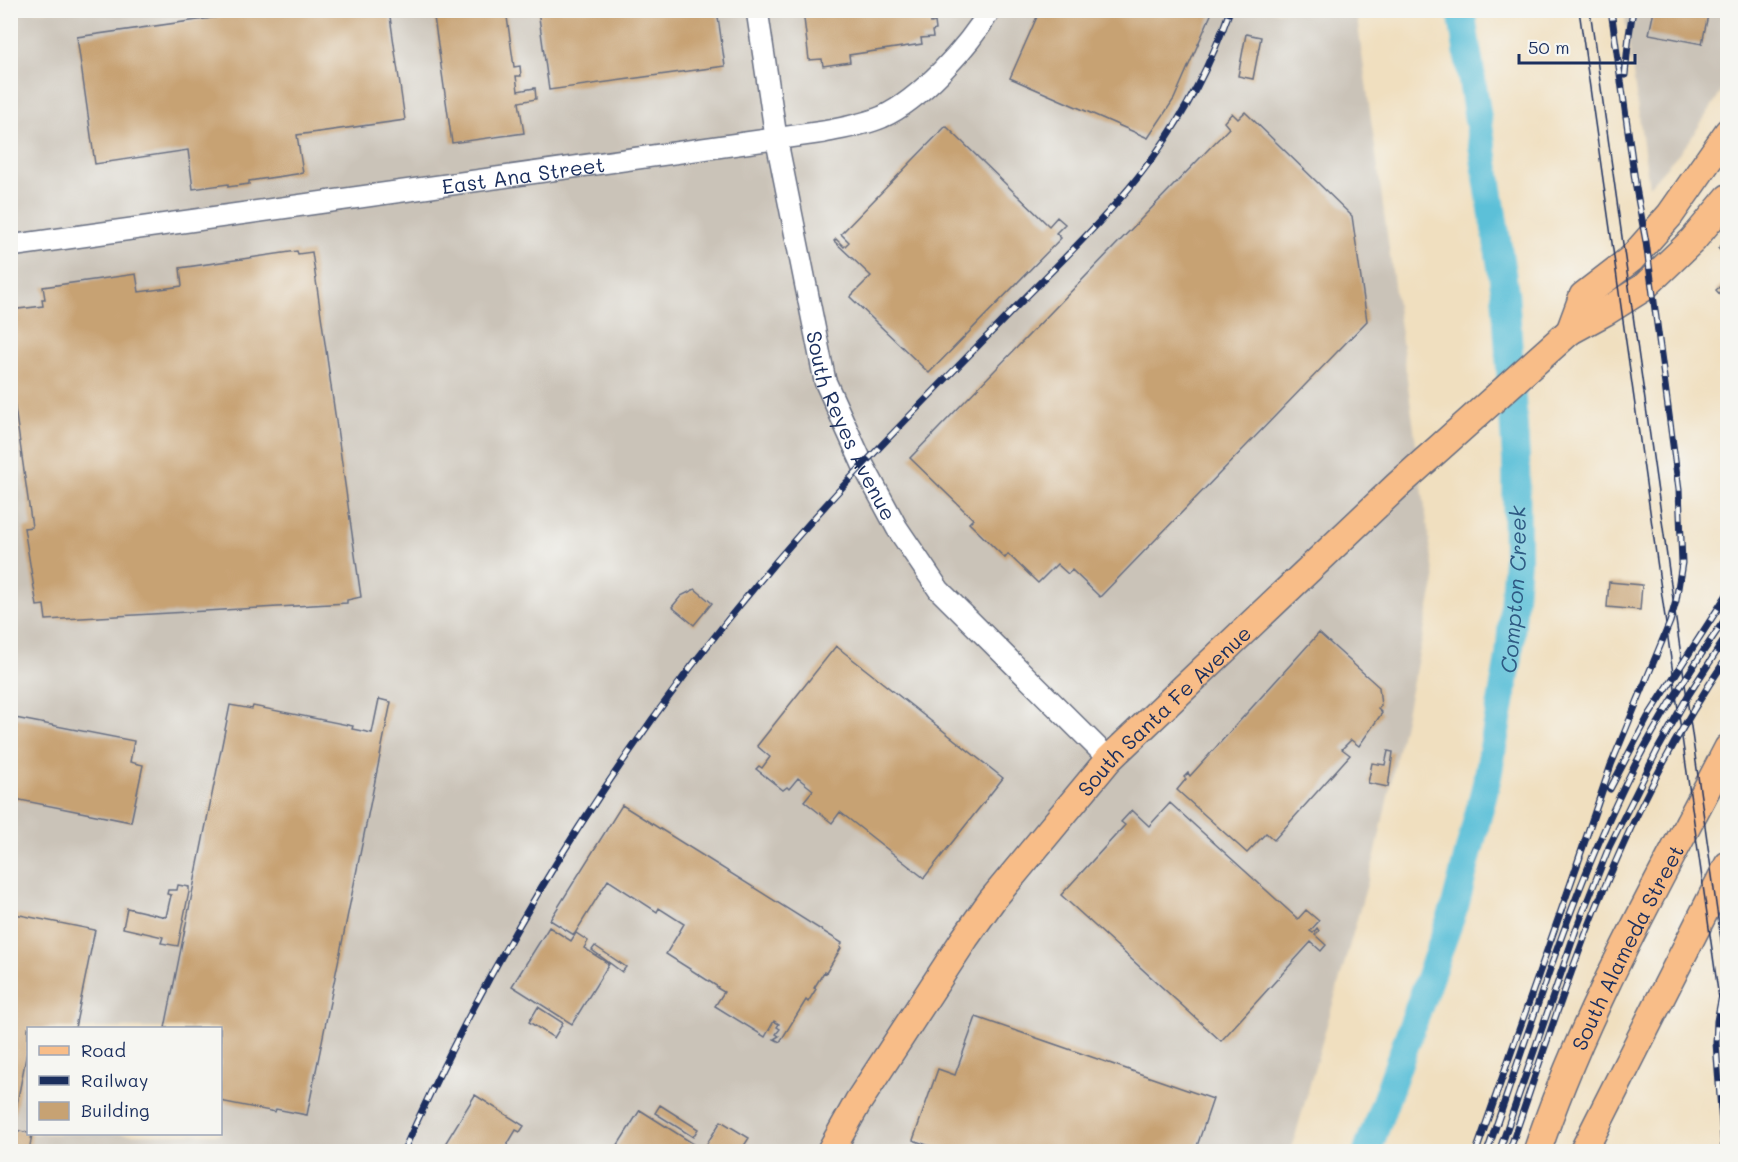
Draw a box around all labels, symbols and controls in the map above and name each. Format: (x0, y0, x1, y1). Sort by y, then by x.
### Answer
scale bar (1519, 27, 1634, 65)
text: 50 m (1528, 35, 1570, 59)
street label: East Ana Street (440, 149, 606, 199)
street label: South Reyes Avenue (802, 328, 904, 525)
water label: Compton Creek (1492, 504, 1532, 675)
street label: South Santa Fe Avenue (1071, 619, 1256, 801)
street label: South Alameda Street (1564, 839, 1689, 1054)
legend (27, 1027, 222, 1135)
text: Road (81, 1038, 126, 1062)
text: Railway (81, 1068, 148, 1092)
text: Building (81, 1098, 149, 1122)

